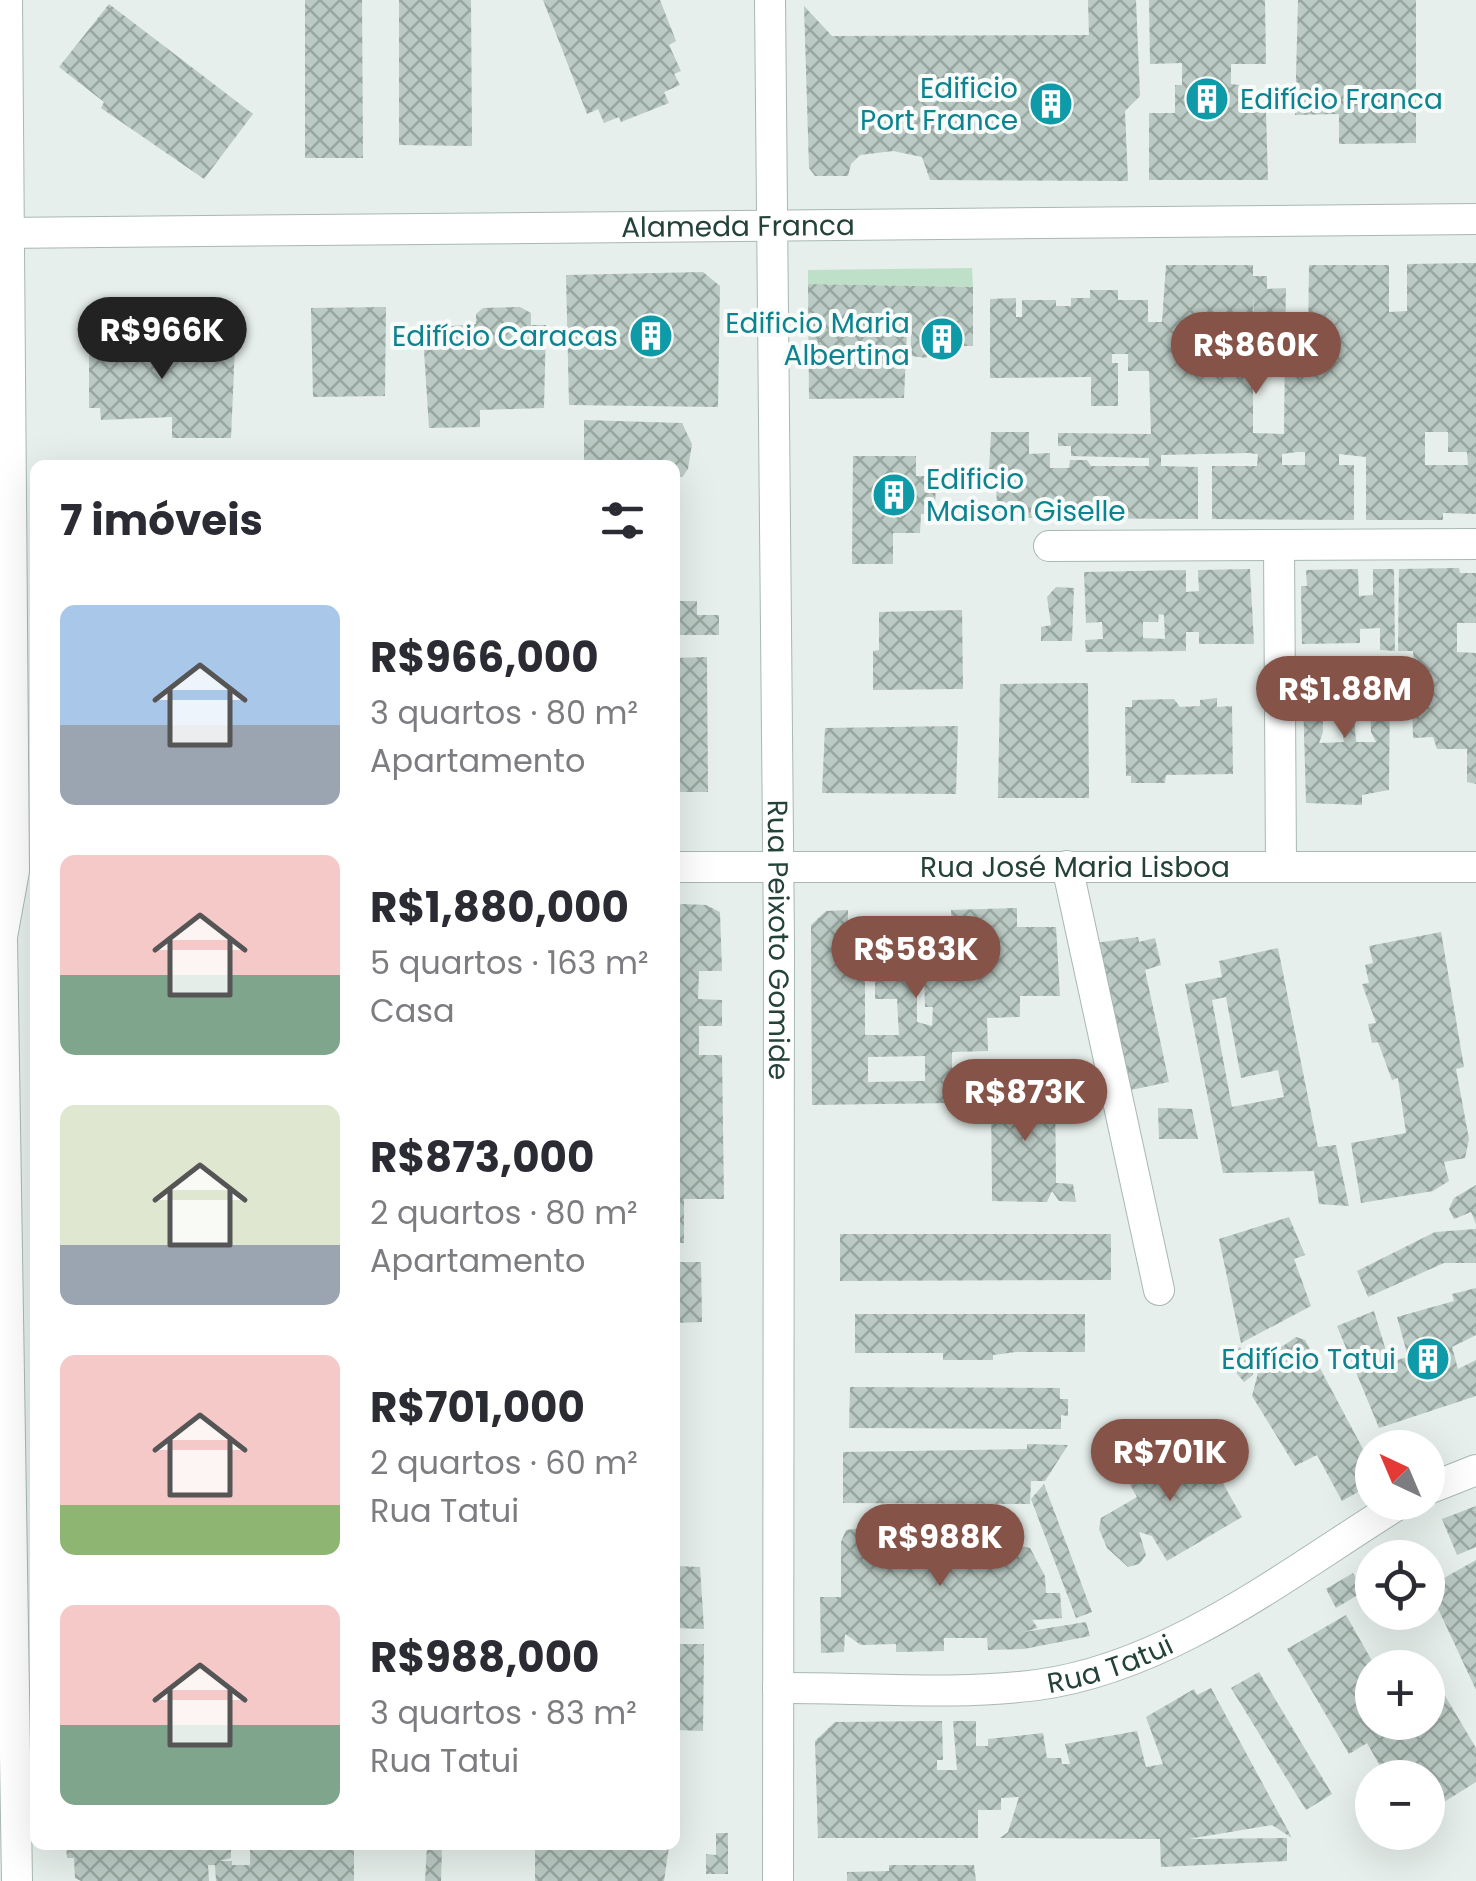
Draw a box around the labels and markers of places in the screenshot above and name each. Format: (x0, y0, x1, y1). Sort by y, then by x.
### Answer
place label: Edificio Port France (860, 69, 1018, 140)
building icon: Edifício Franca (1184, 76, 1230, 122)
place label: Edifício Franca (1240, 80, 1443, 119)
building icon: Edificio Port France (1028, 81, 1074, 127)
pin: R$966K (81, 297, 243, 382)
place label: Edificio Maria Albertina (725, 304, 910, 375)
pin: R$860K (1175, 312, 1337, 397)
building icon: Edifício Caracas (628, 313, 674, 359)
building icon: Edificio Maria Albertina (919, 316, 965, 362)
place label: Edifício Caracas (392, 317, 618, 356)
place label: Edificio Maison Giselle (926, 460, 1126, 531)
building icon: Edificio Maison Giselle (871, 472, 917, 518)
pin: R$1.88M (1253, 656, 1437, 741)
pin: R$583K (835, 916, 997, 1001)
pin: R$873K (944, 1059, 1106, 1144)
building icon: Edifício Tatui (1405, 1336, 1451, 1382)
place label: Edifício Tatui (1221, 1340, 1396, 1379)
pin: R$701K (1089, 1419, 1251, 1504)
pin: R$988K (859, 1504, 1021, 1589)

